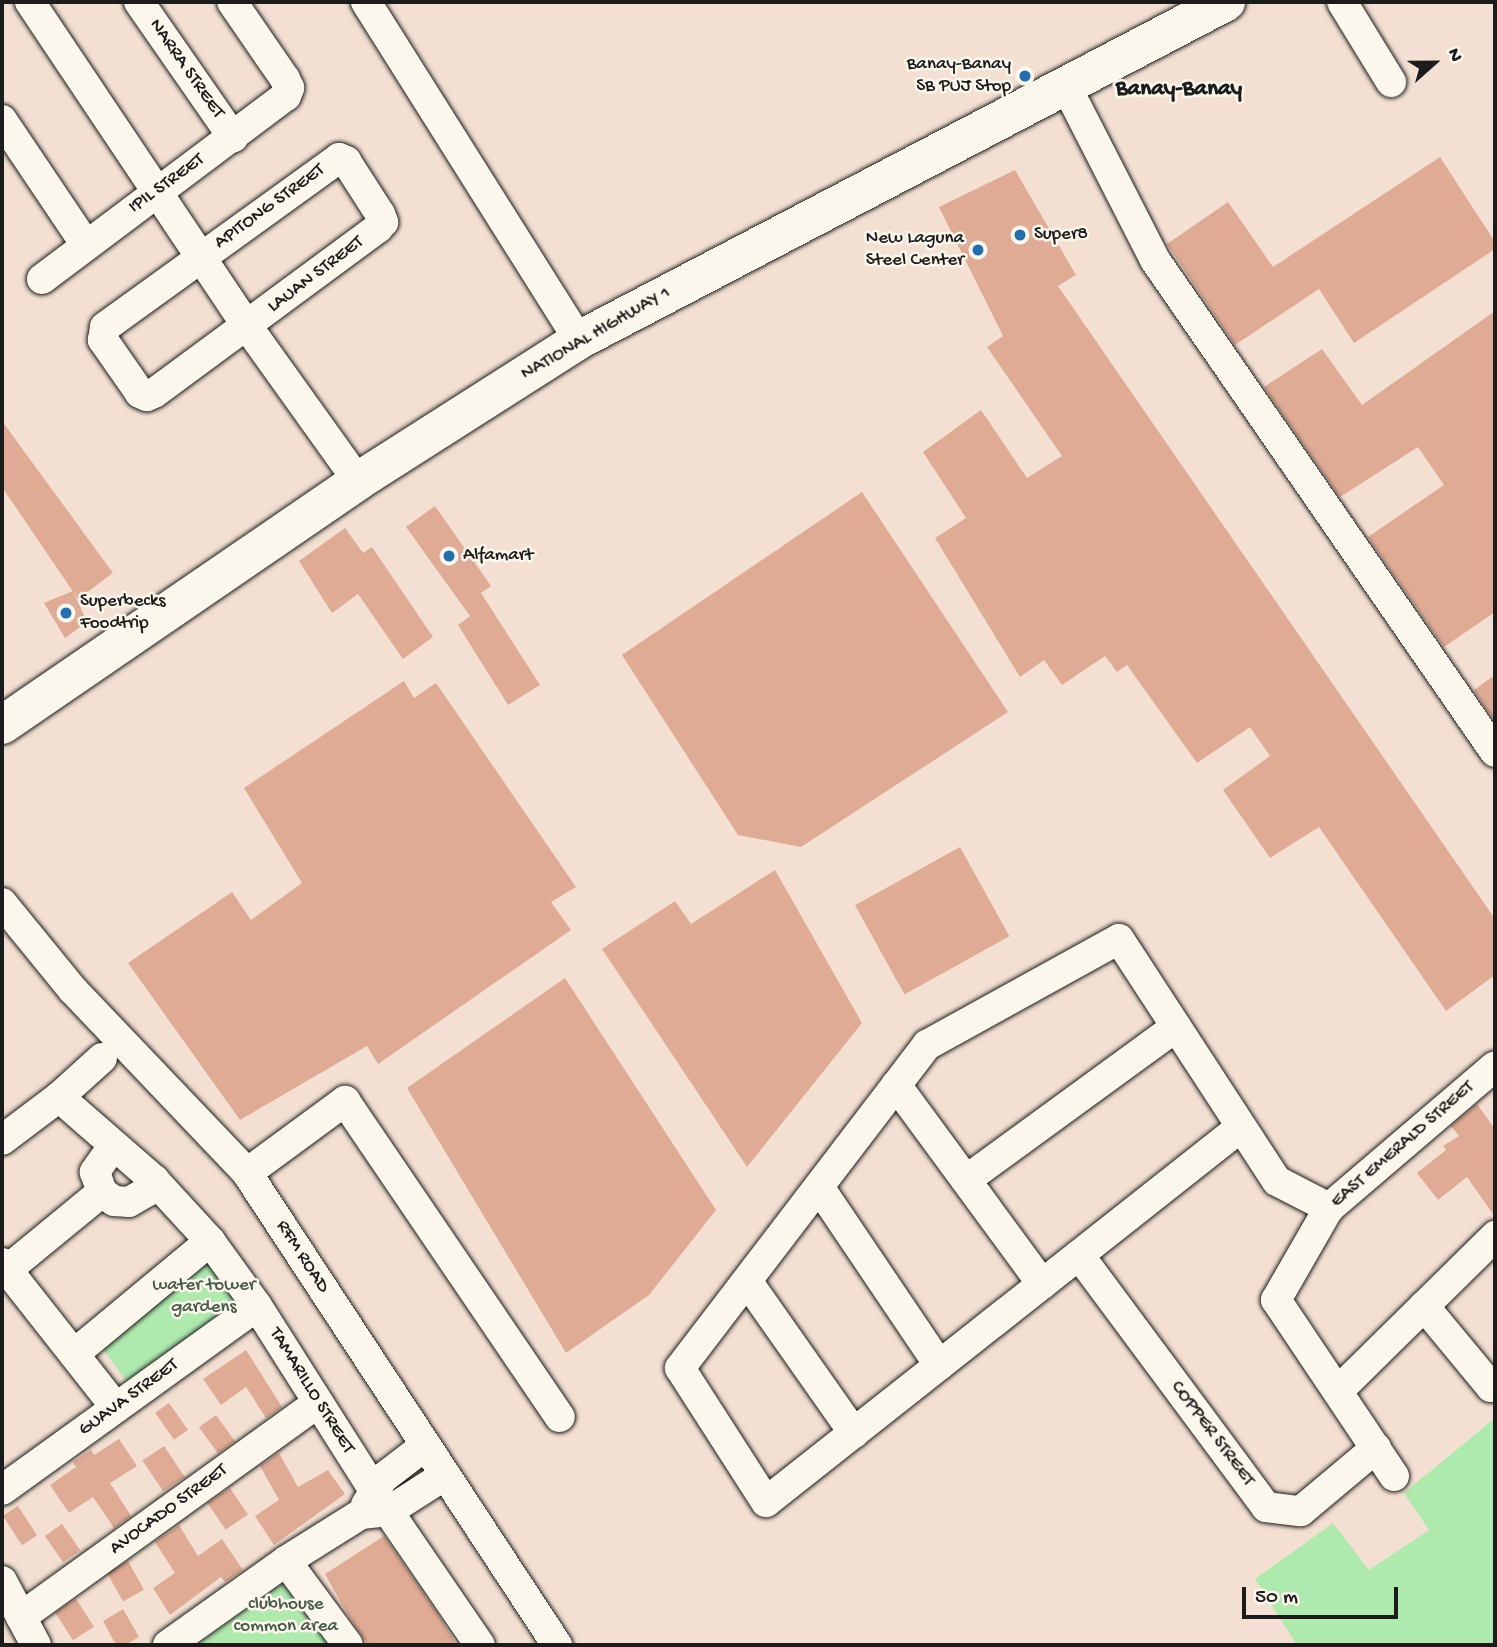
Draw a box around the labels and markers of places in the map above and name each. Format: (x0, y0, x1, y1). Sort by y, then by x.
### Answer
place label: Banay-Banay SB PUJ Stop (907, 54, 1011, 98)
marker: Banay-Banay SB PUJ Stop (1017, 68, 1033, 84)
place label: Super8 (1034, 224, 1088, 246)
marker: Super8 (1012, 227, 1028, 243)
place label: New Laguna Steel Center (866, 228, 964, 272)
marker: New Laguna Steel Center (970, 242, 986, 258)
place label: Alfamart (463, 545, 533, 567)
marker: Alfamart (441, 548, 457, 564)
place label: Superbecks Foodtrip (80, 591, 165, 635)
marker: Superbecks Foodtrip (58, 605, 74, 621)

